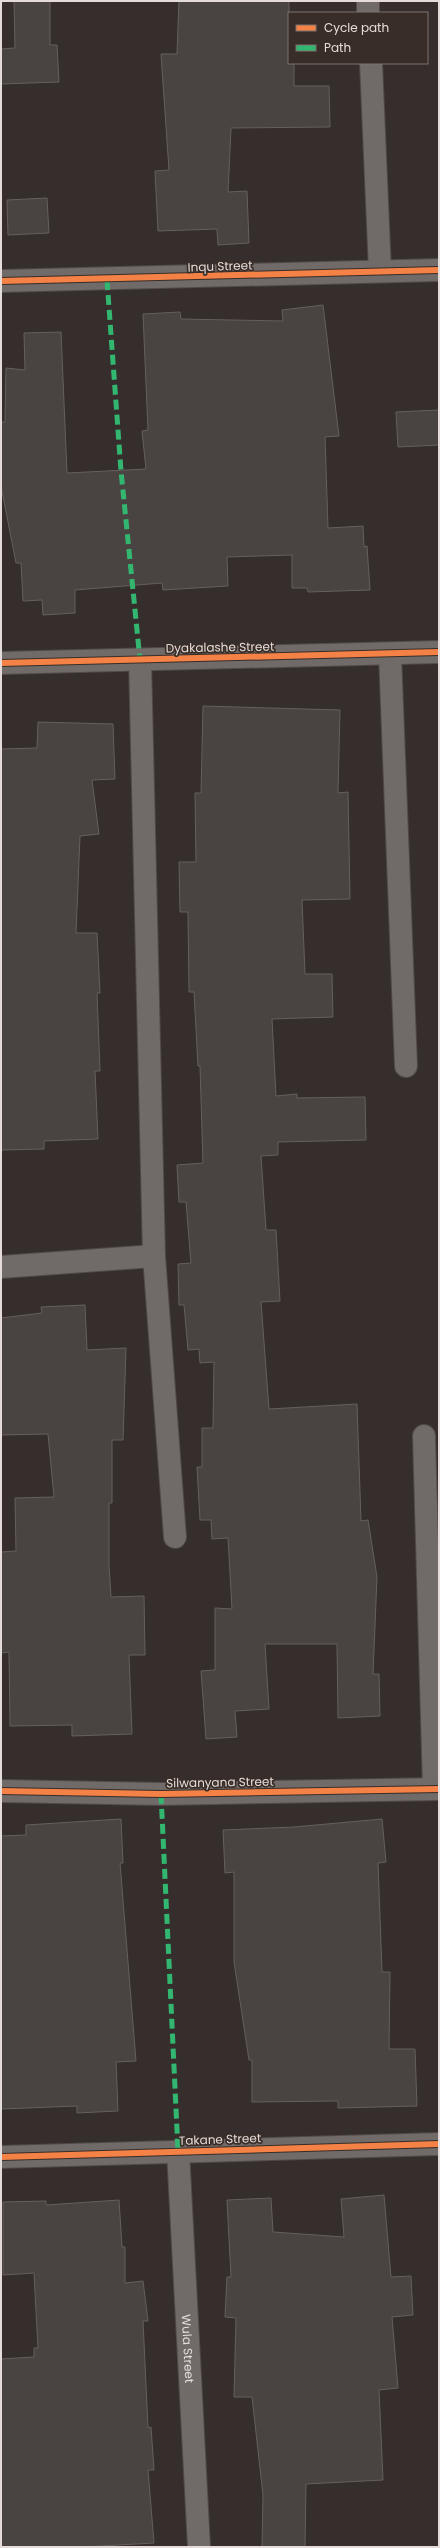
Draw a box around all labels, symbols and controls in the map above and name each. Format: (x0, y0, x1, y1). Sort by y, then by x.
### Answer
legend (288, 12, 428, 64)
text: Cycle path (324, 19, 389, 36)
text: Path (324, 39, 351, 56)
street label: Inqu Street (187, 256, 253, 276)
street label: Dyakalashe Street (166, 638, 274, 656)
street label: Silwanyana Street (166, 1773, 274, 1791)
street label: Takane Street (179, 2129, 261, 2149)
street label: Wula Street (178, 2314, 199, 2384)

